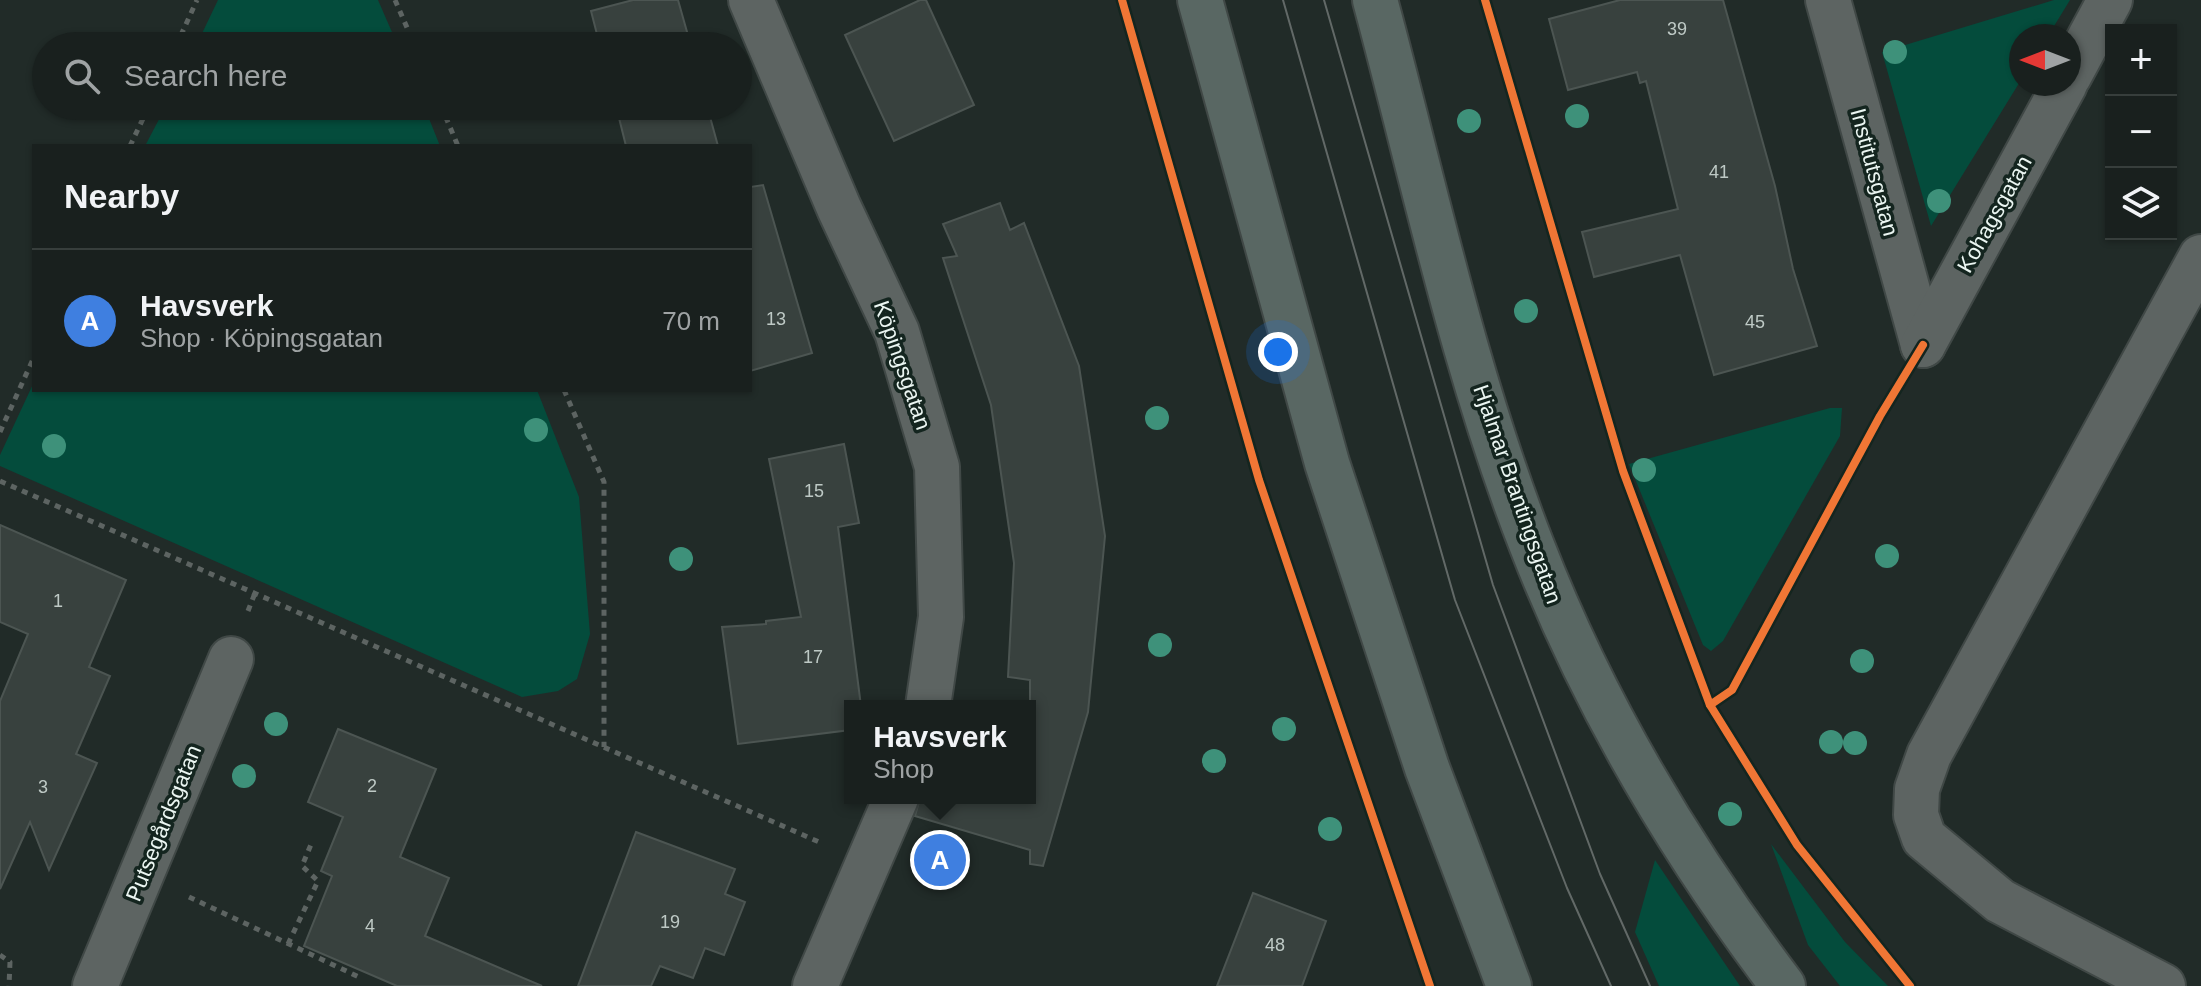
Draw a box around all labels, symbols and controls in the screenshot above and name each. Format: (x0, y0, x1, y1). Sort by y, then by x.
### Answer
house number: 39 (1667, 19, 1687, 39)
north arrow (2009, 24, 2081, 96)
map controls (2105, 24, 2177, 240)
button: + (2105, 24, 2177, 96)
search box (32, 32, 752, 120)
icon: search (60, 54, 104, 98)
text: Search here (124, 59, 287, 92)
button: − (2105, 96, 2177, 168)
street label: Institutsgatan (1846, 106, 1904, 239)
street label: Kohagsgatan (1952, 151, 2037, 277)
house number: 41 (1709, 162, 1729, 182)
button: layers (2105, 168, 2177, 240)
text: Nearby (64, 177, 179, 215)
text: Havsverk (140, 289, 273, 322)
street label: Köpingsgatan (869, 297, 936, 433)
text: A (81, 306, 99, 336)
text: 70 m (662, 306, 720, 336)
house number: 13 (766, 309, 786, 329)
house number: 45 (1745, 312, 1765, 332)
text: Shop · Köpingsgatan (140, 323, 383, 353)
your location (1258, 332, 1298, 372)
street label: Hjalmar Brantingsgatan (1468, 381, 1567, 607)
house number: 15 (804, 481, 824, 501)
house number: 1 (53, 591, 63, 611)
house number: 17 (803, 647, 823, 667)
popup (844, 700, 1036, 804)
text: Havsverk (873, 720, 1007, 753)
street label: Putsegårdsgatan (121, 741, 206, 905)
text: Shop (873, 754, 934, 784)
house number: 2 (367, 776, 377, 796)
house number: 3 (38, 777, 48, 797)
pin: A (914, 830, 966, 890)
house number: 19 (660, 912, 680, 932)
house number: 4 (365, 916, 375, 936)
house number: 48 (1265, 935, 1285, 955)

